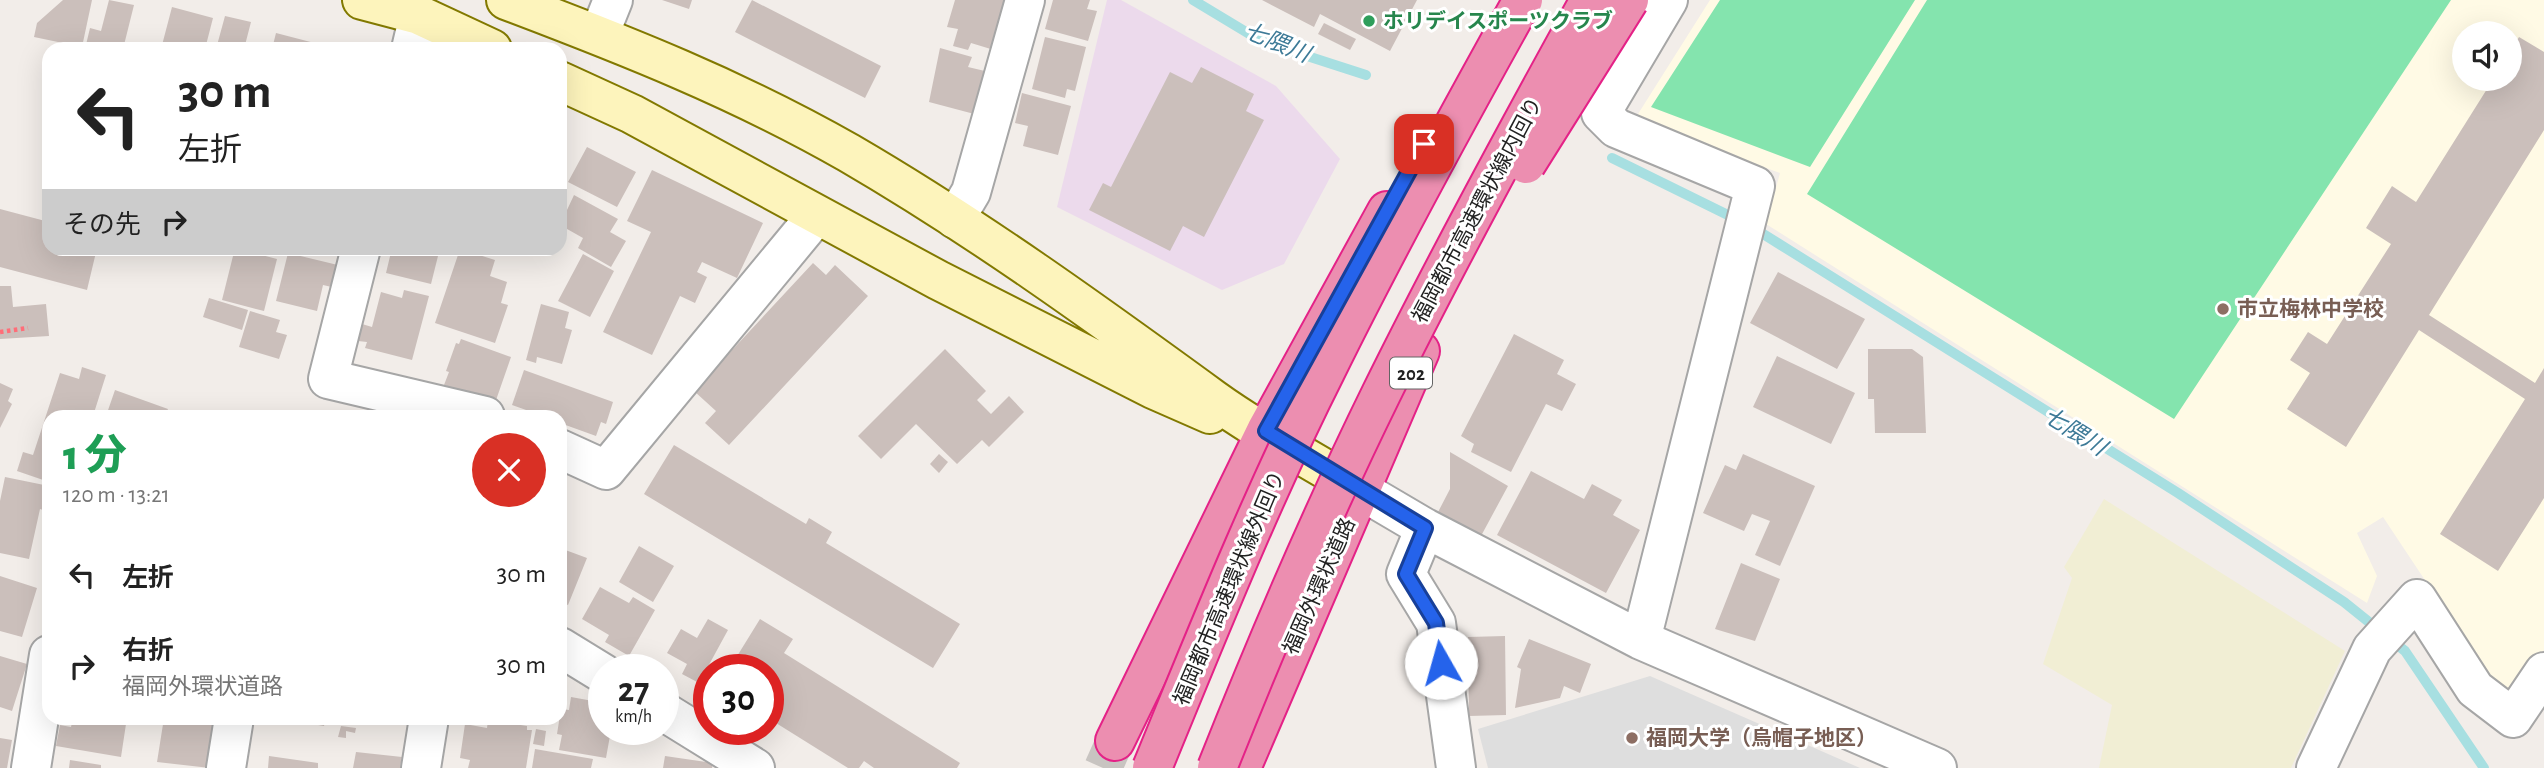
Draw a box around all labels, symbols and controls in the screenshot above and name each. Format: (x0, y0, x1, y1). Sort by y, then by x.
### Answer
place label: ホリデイスポーツクラブ (1383, 9, 1613, 32)
marker: ホリデイスポーツクラブ (1361, 13, 1377, 29)
water label: 七隈川 (1240, 19, 1316, 68)
map controls (2452, 21, 2522, 91)
button: sound (2452, 21, 2522, 91)
text: 30 m (178, 68, 272, 117)
icon: left (63, 70, 154, 161)
street label: 福岡都市高速環状線内回り (1408, 94, 1546, 326)
pin (1394, 114, 1454, 174)
icon: arrive (1405, 125, 1443, 163)
text: 左折 (178, 134, 242, 166)
icon: right (155, 203, 193, 241)
text: その先 (63, 212, 141, 238)
place label: 市立梅林中学校 (2237, 297, 2384, 320)
marker: 市立梅林中学校 (2215, 301, 2231, 317)
road number: 202 (1390, 358, 1432, 388)
water label: 七隈川 (2039, 403, 2113, 462)
button: close (472, 433, 546, 507)
text: 1 分 (63, 435, 127, 477)
street label: 福岡都市高速環状線外回り (1170, 468, 1288, 708)
text: 120 m · 13:21 (63, 484, 170, 507)
street label: 福岡外環状道路 (1279, 514, 1359, 658)
icon: left (63, 556, 101, 594)
text: 30 m (496, 561, 546, 587)
text: 左折 (122, 565, 174, 591)
position arrow (1404, 626, 1478, 700)
text: 右折 (122, 638, 174, 664)
icon: right (63, 647, 101, 685)
text: 30 m (496, 652, 546, 678)
speed limit sign: 30 (693, 654, 784, 745)
text: 27 (618, 673, 649, 708)
text: 福岡外環状道路 (122, 676, 283, 699)
text: km/h (615, 708, 652, 726)
place label: 福岡大学（烏帽子地区） (1646, 726, 1877, 749)
marker: 福岡大学（烏帽子地区） (1624, 730, 1640, 746)

